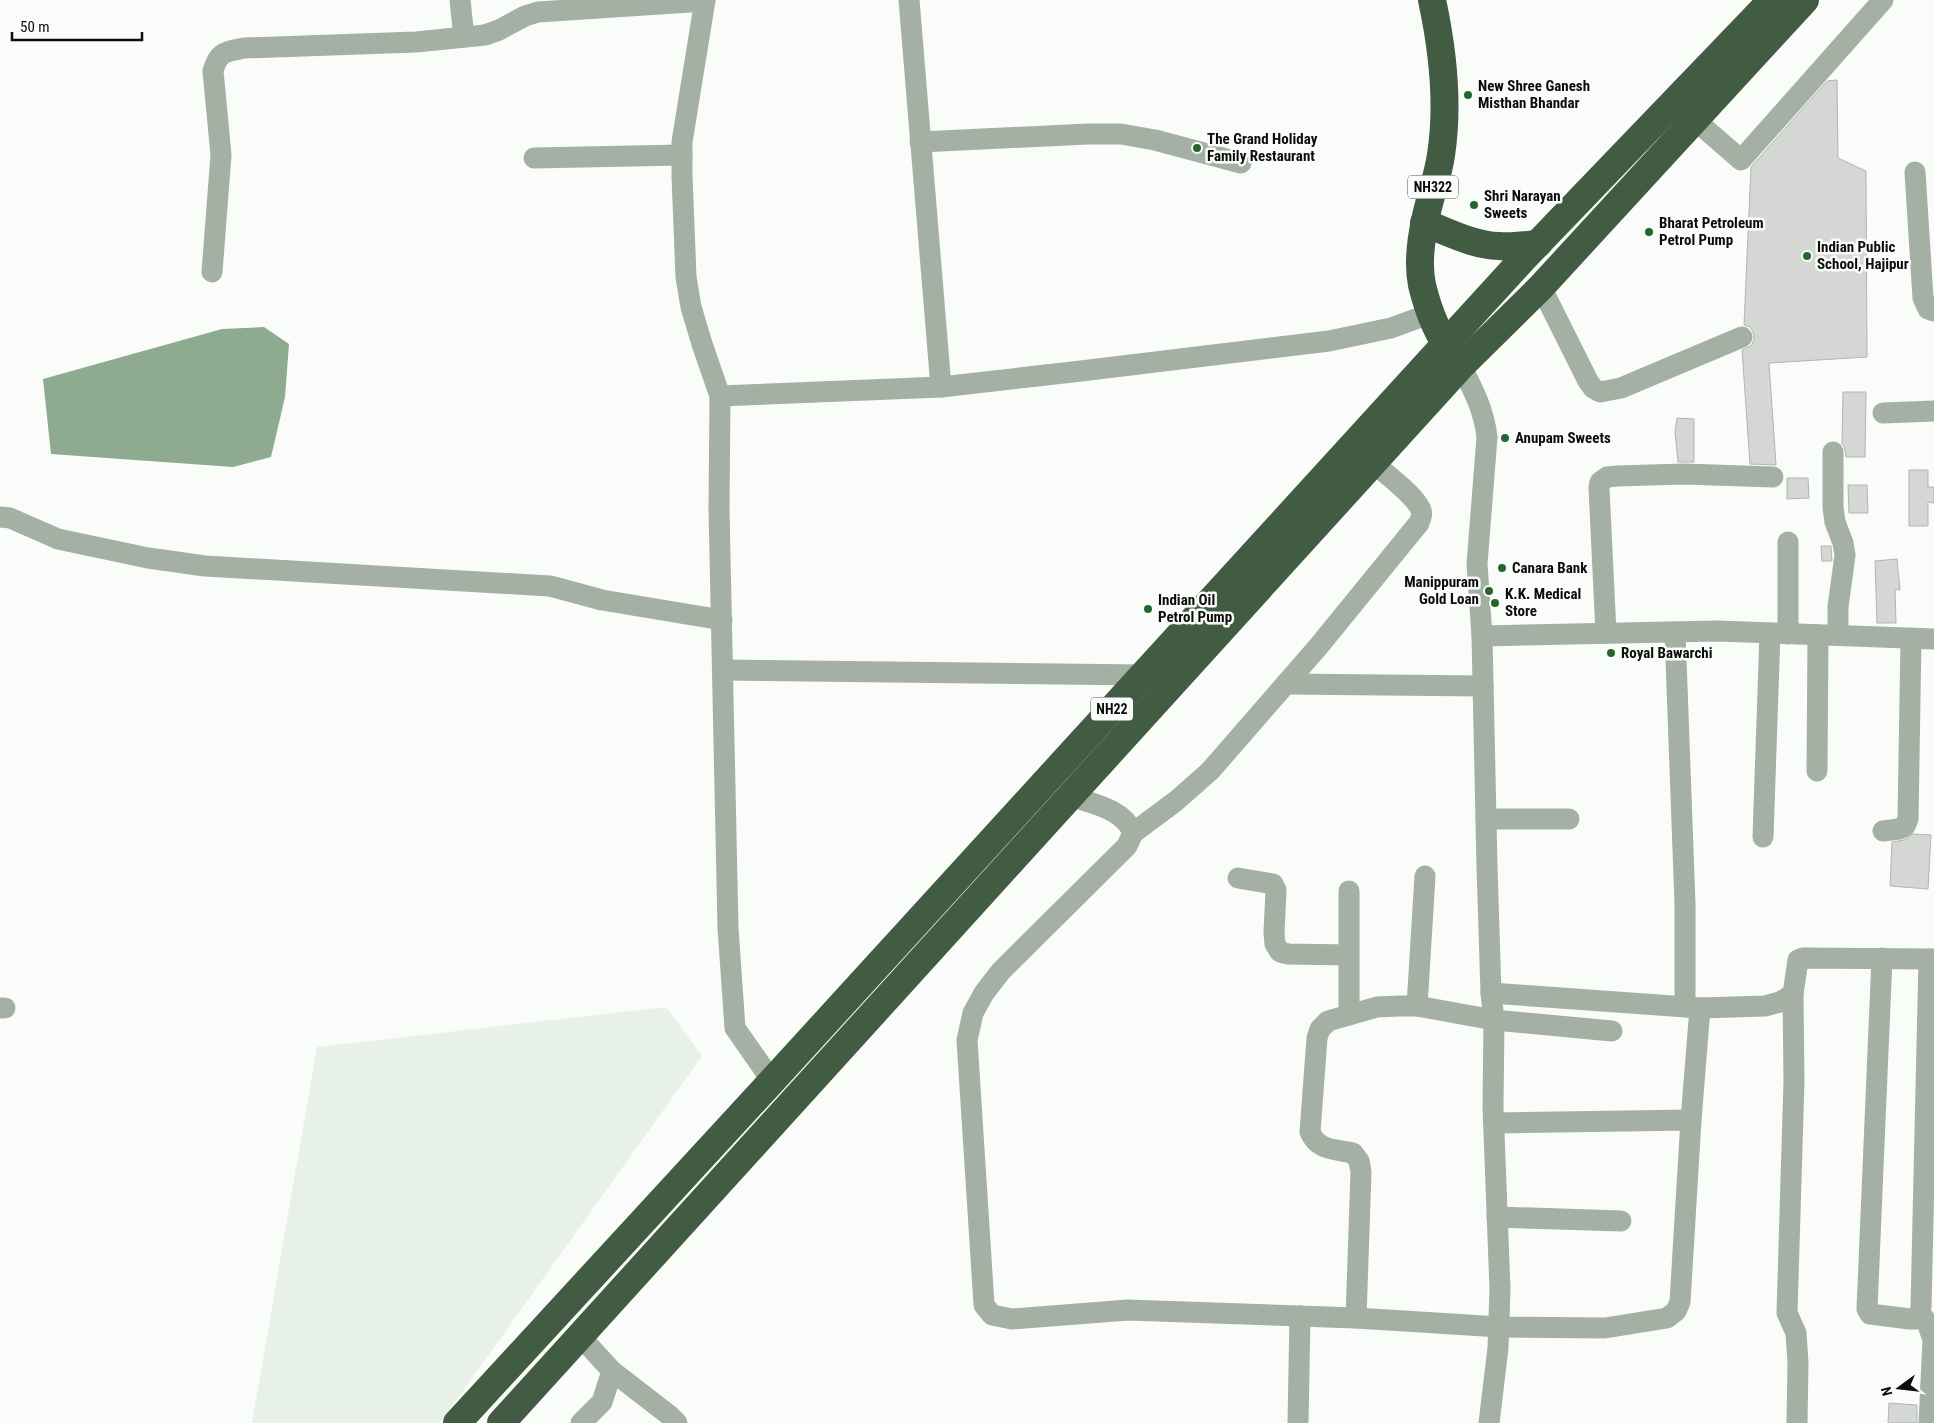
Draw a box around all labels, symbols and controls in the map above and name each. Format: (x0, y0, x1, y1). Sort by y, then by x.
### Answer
scale bar (12, 10, 142, 42)
text: 50 m (20, 18, 50, 36)
place label: New Shree Ganesh Misthan Bhandar (1478, 77, 1590, 112)
marker: New Shree Ganesh Misthan Bhandar (1462, 89, 1474, 101)
place label: The Grand Holiday Family Restaurant (1207, 130, 1318, 165)
marker: The Grand Holiday Family Restaurant (1191, 142, 1203, 154)
road number: NH322 (1408, 176, 1458, 198)
place label: Shri Narayan Sweets (1484, 187, 1561, 222)
marker: Shri Narayan Sweets (1468, 199, 1480, 211)
place label: Bharat Petroleum Petrol Pump (1659, 214, 1764, 249)
marker: Bharat Petroleum Petrol Pump (1643, 226, 1655, 238)
place label: Indian Public School, Hajipur (1817, 238, 1909, 273)
marker: Indian Public School, Hajipur (1801, 250, 1813, 262)
place label: Anupam Sweets (1515, 429, 1611, 447)
marker: Anupam Sweets (1499, 432, 1511, 444)
place label: Canara Bank (1512, 559, 1588, 577)
marker: Canara Bank (1496, 562, 1508, 574)
place label: Manippuram Gold Loan (1404, 573, 1479, 608)
marker: Manippuram Gold Loan (1483, 585, 1495, 597)
place label: K.K. Medical Store (1505, 585, 1581, 620)
place label: Indian Oil Petrol Pump (1158, 591, 1232, 626)
marker: K.K. Medical Store (1489, 597, 1501, 609)
marker: Indian Oil Petrol Pump (1142, 603, 1154, 615)
place label: Royal Bawarchi (1621, 644, 1712, 662)
marker: Royal Bawarchi (1605, 647, 1617, 659)
road number: NH22 (1091, 698, 1133, 721)
north arrow (1874, 1363, 1924, 1413)
text: N (1878, 1385, 1895, 1398)

